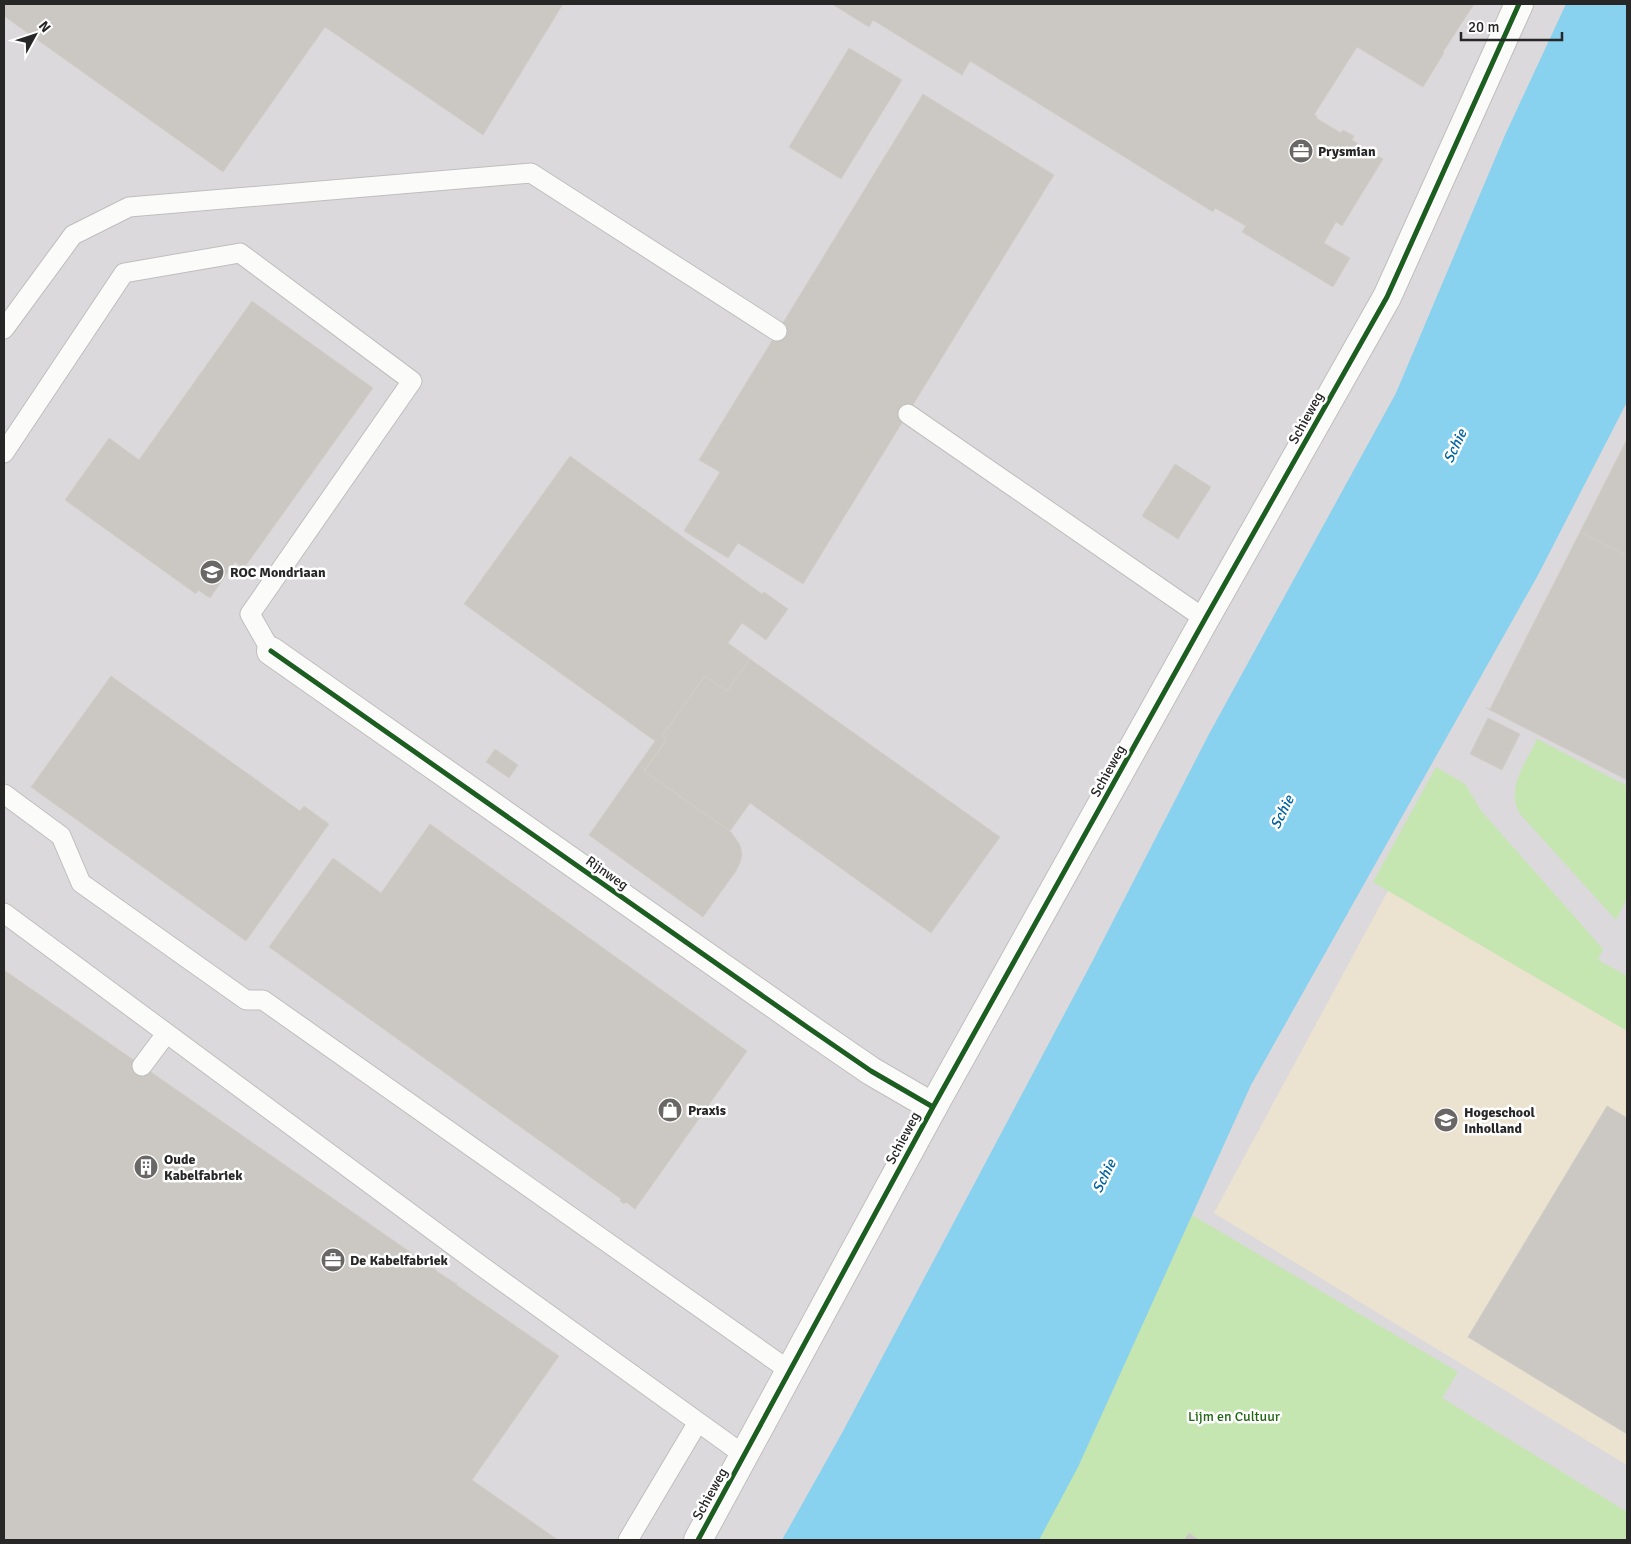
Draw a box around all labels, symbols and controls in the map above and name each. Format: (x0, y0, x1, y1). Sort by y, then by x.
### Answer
north arrow (10, 10, 60, 60)
scale bar (1461, 10, 1562, 42)
text: N (35, 18, 54, 36)
text: 20 m (1468, 18, 1499, 36)
office icon: Prysmian (1288, 138, 1314, 164)
place label: Prysmian (1318, 143, 1376, 160)
street label: Schieweg (1285, 389, 1327, 447)
water label: Schie (1439, 425, 1471, 466)
school or university icon: ROC Mondriaan (199, 559, 225, 585)
place label: ROC Mondriaan (230, 564, 326, 581)
street label: Schieweg (1087, 742, 1129, 800)
water label: Schie (1266, 791, 1298, 832)
street label: Rijnweg (583, 852, 631, 894)
shop icon: Praxis (657, 1097, 683, 1123)
place label: Praxis (688, 1102, 726, 1119)
place label: Hogeschool Inholland (1464, 1104, 1535, 1137)
school or university icon: Hogeschool Inholland (1433, 1107, 1459, 1133)
street label: Schieweg (882, 1109, 924, 1167)
place label: Oude Kabelfabriek (164, 1151, 243, 1184)
building icon: Oude Kabelfabriek (133, 1154, 159, 1180)
water label: Schie (1088, 1155, 1120, 1196)
office icon: De Kabelfabriek (320, 1247, 346, 1273)
place label: De Kabelfabriek (350, 1252, 449, 1269)
park label: Lijm en Cultuur (1188, 1408, 1281, 1425)
street label: Schieweg (689, 1465, 731, 1523)

